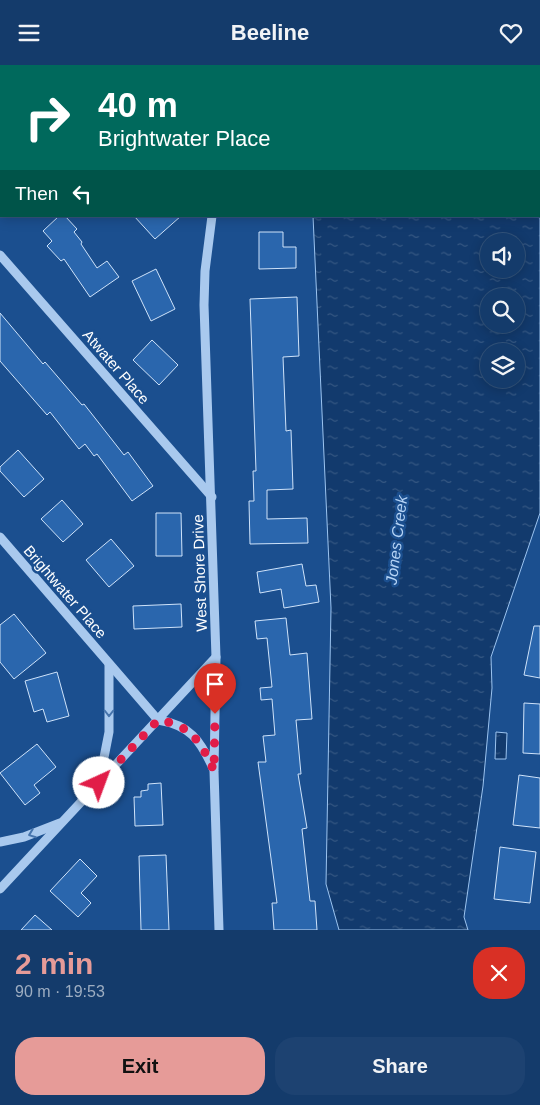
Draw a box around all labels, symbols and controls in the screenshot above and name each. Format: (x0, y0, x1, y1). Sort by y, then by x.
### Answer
icon: menu (15, 19, 43, 47)
icon: heart (497, 19, 525, 47)
text: Beeline (231, 20, 309, 45)
icon: right (15, 85, 80, 150)
text: 40 m (98, 85, 178, 124)
text: Brightwater Place (98, 126, 270, 151)
icon: left (68, 180, 96, 208)
text: Then (15, 183, 58, 204)
map controls (480, 233, 525, 388)
button: sound (480, 233, 525, 278)
button: search (480, 288, 525, 333)
street label: Atwater Place (80, 326, 153, 407)
button: layers (480, 343, 525, 388)
water label: Jones Creek (382, 493, 411, 587)
street label: West Shore Drive (189, 514, 210, 632)
street label: Brightwater Place (20, 542, 110, 642)
pin (194, 663, 236, 714)
icon: arrive (201, 670, 229, 698)
one-way arrow (104, 710, 114, 717)
position arrow (72, 756, 124, 808)
one-way arrow (28, 828, 37, 839)
text: 2 min (15, 947, 93, 980)
button: close (473, 947, 525, 999)
text: 90 m · 19:53 (15, 983, 105, 1000)
button: Exit (15, 1037, 265, 1095)
button: Share (275, 1037, 525, 1095)

